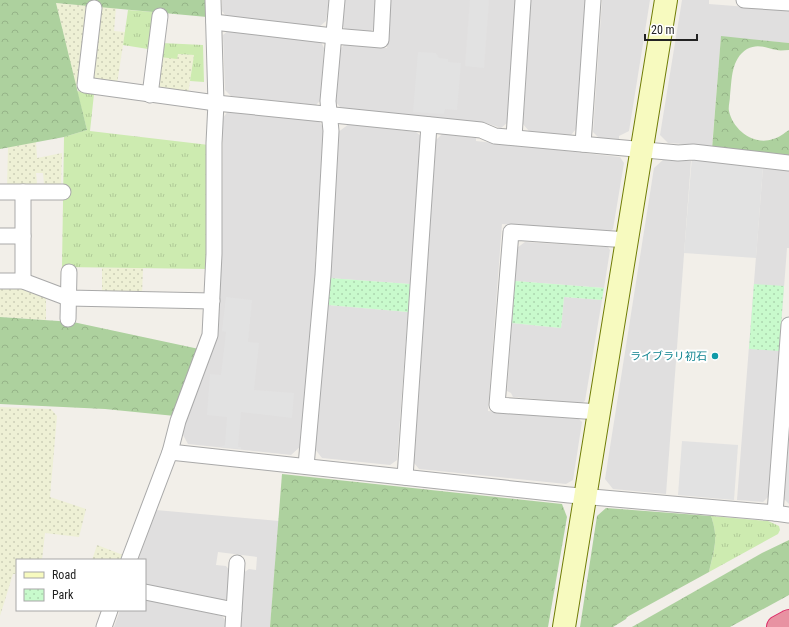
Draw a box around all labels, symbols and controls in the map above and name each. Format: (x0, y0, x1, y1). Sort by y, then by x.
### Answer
scale bar (645, 16, 697, 42)
text: 20 m (651, 23, 675, 37)
place label: ライブラリ初石 (630, 350, 707, 363)
marker: ライブラリ初石 (710, 351, 720, 361)
legend (16, 559, 146, 611)
text: Road (52, 568, 76, 582)
text: Park (52, 588, 74, 602)

